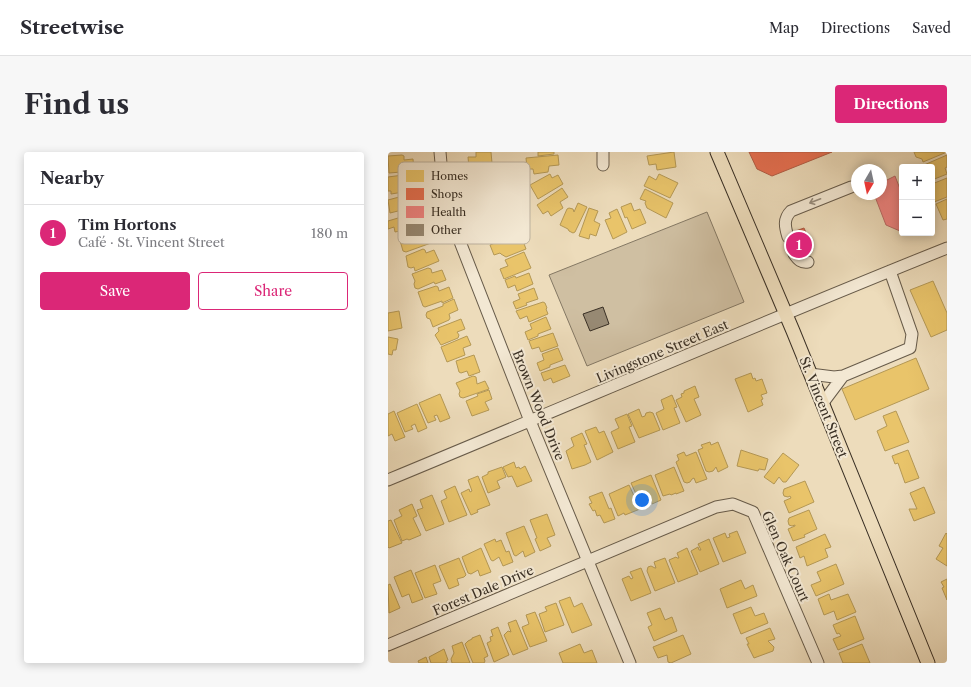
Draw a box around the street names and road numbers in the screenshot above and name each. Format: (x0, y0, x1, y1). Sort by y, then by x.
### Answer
street label: Livingstone Street East (594, 316, 731, 386)
street label: Brown Wood Drive (509, 347, 569, 463)
street label: St. Vincent Street (796, 354, 852, 460)
street label: Glen Oak Court (759, 508, 813, 604)
street label: Forest Dale Drive (430, 562, 536, 618)

